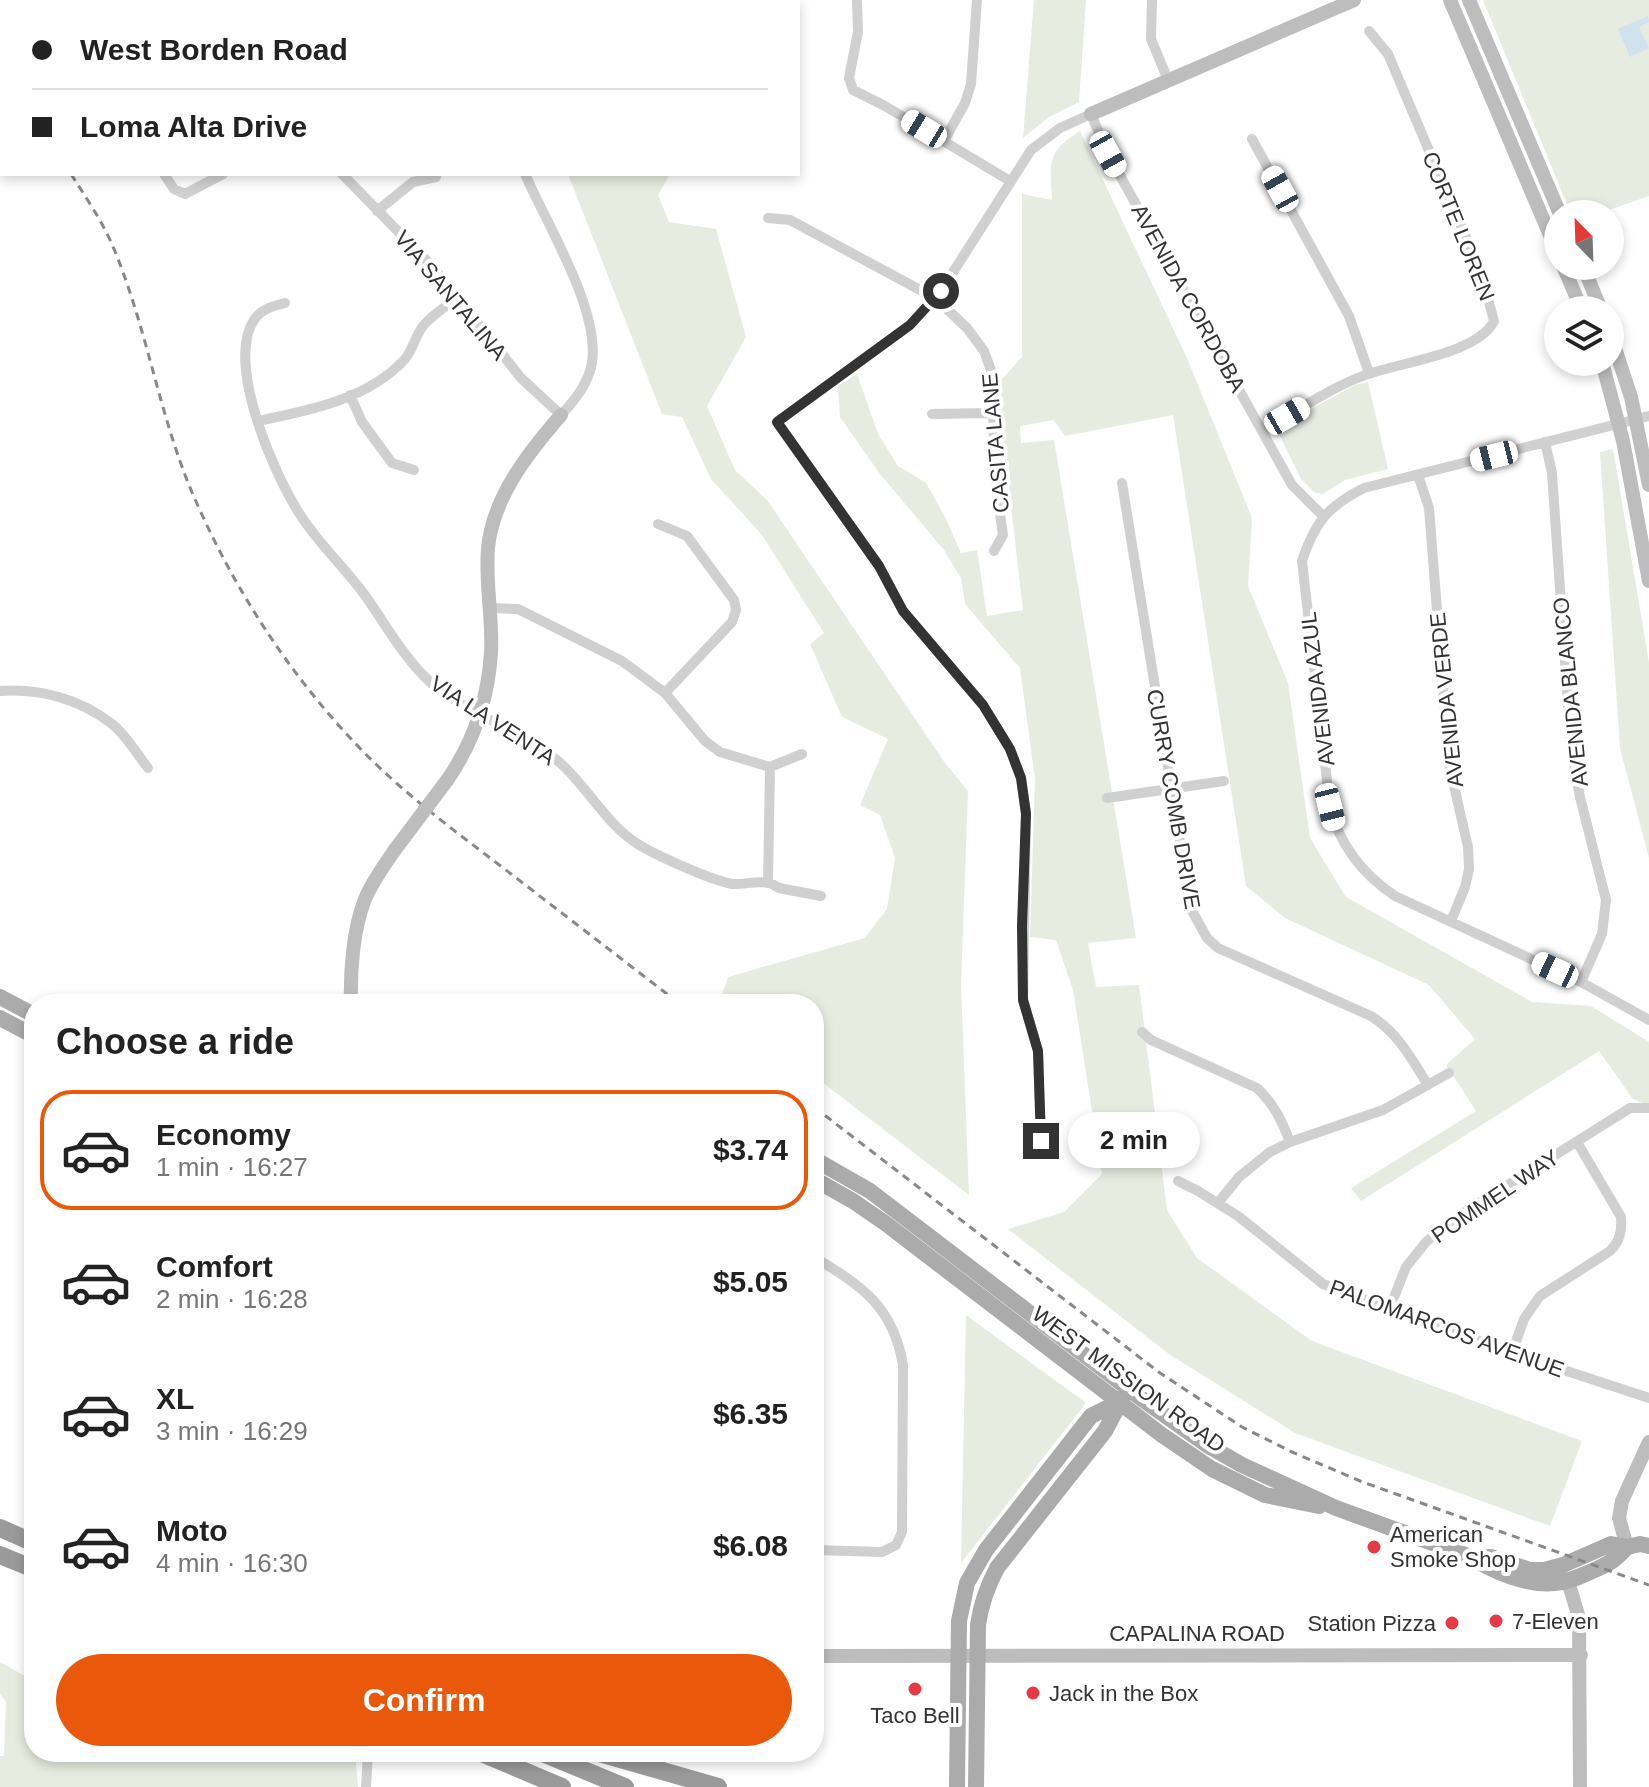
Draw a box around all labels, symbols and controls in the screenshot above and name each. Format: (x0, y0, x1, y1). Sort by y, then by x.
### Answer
text: West Borden Road (80, 33, 348, 66)
car (897, 106, 951, 152)
text: Loma Alta Drive (80, 110, 307, 143)
car (1086, 127, 1130, 181)
street label: CORTE LOREN (1417, 148, 1500, 304)
car (1258, 162, 1302, 216)
street label: AVENIDA CORDOBA (1126, 200, 1251, 397)
north arrow (1544, 200, 1624, 280)
map controls (1544, 200, 1624, 376)
street label: VIA SANTALINA (389, 226, 512, 365)
route start (923, 273, 959, 309)
button: layers (1544, 296, 1624, 376)
street label: CASITA LANE (977, 372, 1014, 514)
car (1260, 394, 1314, 438)
car (1468, 439, 1520, 473)
street label: AVENIDA BLANCO (1548, 596, 1593, 788)
street label: AVENIDA AZUL (1296, 611, 1339, 767)
street label: AVENIDA VERDE (1425, 611, 1468, 789)
street label: VIA LA VENTA (426, 671, 560, 770)
street label: CURRY COMB DRIVE (1142, 687, 1205, 911)
car (1313, 781, 1347, 833)
car (1528, 949, 1582, 991)
text: Choose a ride (56, 1021, 294, 1062)
callout: 2 min (1069, 1113, 1201, 1169)
icon: car (60, 1114, 132, 1186)
text: Economy (156, 1118, 291, 1151)
route end (1023, 1123, 1059, 1159)
text: 2 min (1100, 1125, 1168, 1155)
text: $3.74 (713, 1133, 788, 1166)
street label: POMMEL WAY (1427, 1144, 1564, 1248)
text: 1 min · 16:27 (156, 1152, 308, 1182)
icon: car (60, 1246, 132, 1318)
text: Comfort (156, 1250, 273, 1283)
text: $5.05 (713, 1265, 788, 1298)
street label: PALOMARCOS AVENUE (1326, 1274, 1567, 1383)
text: 2 min · 16:28 (156, 1284, 308, 1314)
street label: WEST MISSION ROAD (1028, 1301, 1230, 1458)
icon: car (60, 1378, 132, 1450)
text: XL (156, 1382, 194, 1415)
text: $6.35 (713, 1397, 788, 1430)
text: 3 min · 16:29 (156, 1416, 308, 1446)
icon: car (60, 1510, 132, 1582)
text: Moto (156, 1514, 228, 1547)
place label: American Smoke Shop (1390, 1522, 1516, 1572)
text: $6.08 (713, 1529, 788, 1562)
marker: American Smoke Shop (1365, 1538, 1383, 1556)
text: 4 min · 16:30 (156, 1548, 308, 1578)
place label: 7-Eleven (1512, 1609, 1599, 1634)
place label: Station Pizza (1308, 1611, 1437, 1636)
marker: 7-Eleven (1487, 1612, 1505, 1630)
marker: Station Pizza (1443, 1614, 1461, 1632)
street label: CAPALINA ROAD (1109, 1621, 1285, 1646)
button: Confirm (56, 1654, 792, 1746)
marker: Taco Bell (906, 1680, 924, 1698)
place label: Jack in the Box (1049, 1681, 1198, 1706)
marker: Jack in the Box (1024, 1684, 1042, 1702)
place label: Taco Bell (870, 1703, 960, 1728)

